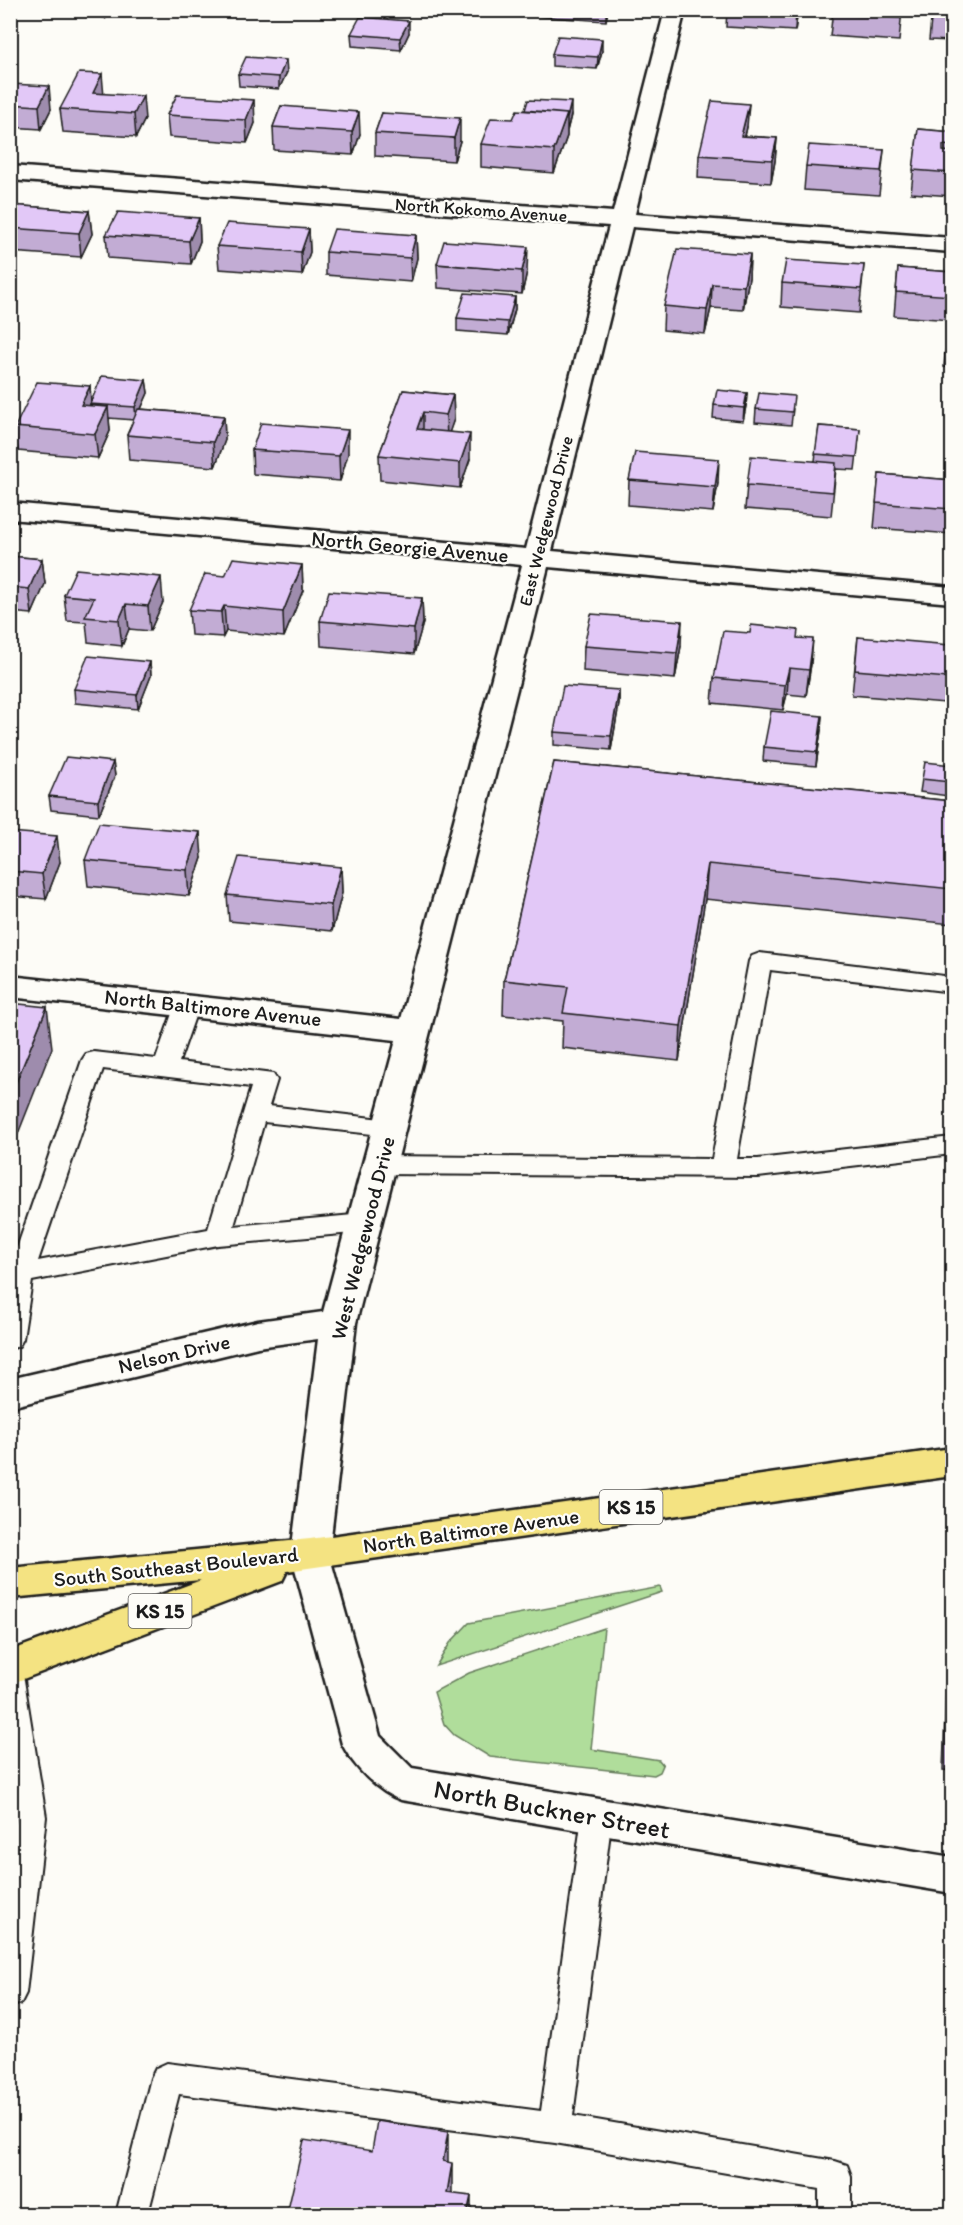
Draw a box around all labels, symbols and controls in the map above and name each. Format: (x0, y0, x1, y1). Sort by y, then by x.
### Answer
street label: North Kokomo Avenue (394, 193, 568, 227)
street label: East Wedgewood Drive (514, 434, 578, 608)
street label: North Georgie Avenue (310, 525, 510, 568)
street label: North Baltimore Avenue (103, 984, 323, 1031)
street label: West Wedgewood Drive (325, 1134, 400, 1342)
street label: Nelson Drive (115, 1329, 232, 1379)
road number: KS 15 (600, 1490, 662, 1524)
street label: North Baltimore Avenue (361, 1503, 581, 1558)
street label: South Southeast Boulevard (52, 1541, 300, 1592)
road number: KS 15 (128, 1594, 192, 1628)
street label: North Buckner Street (431, 1772, 673, 1846)

